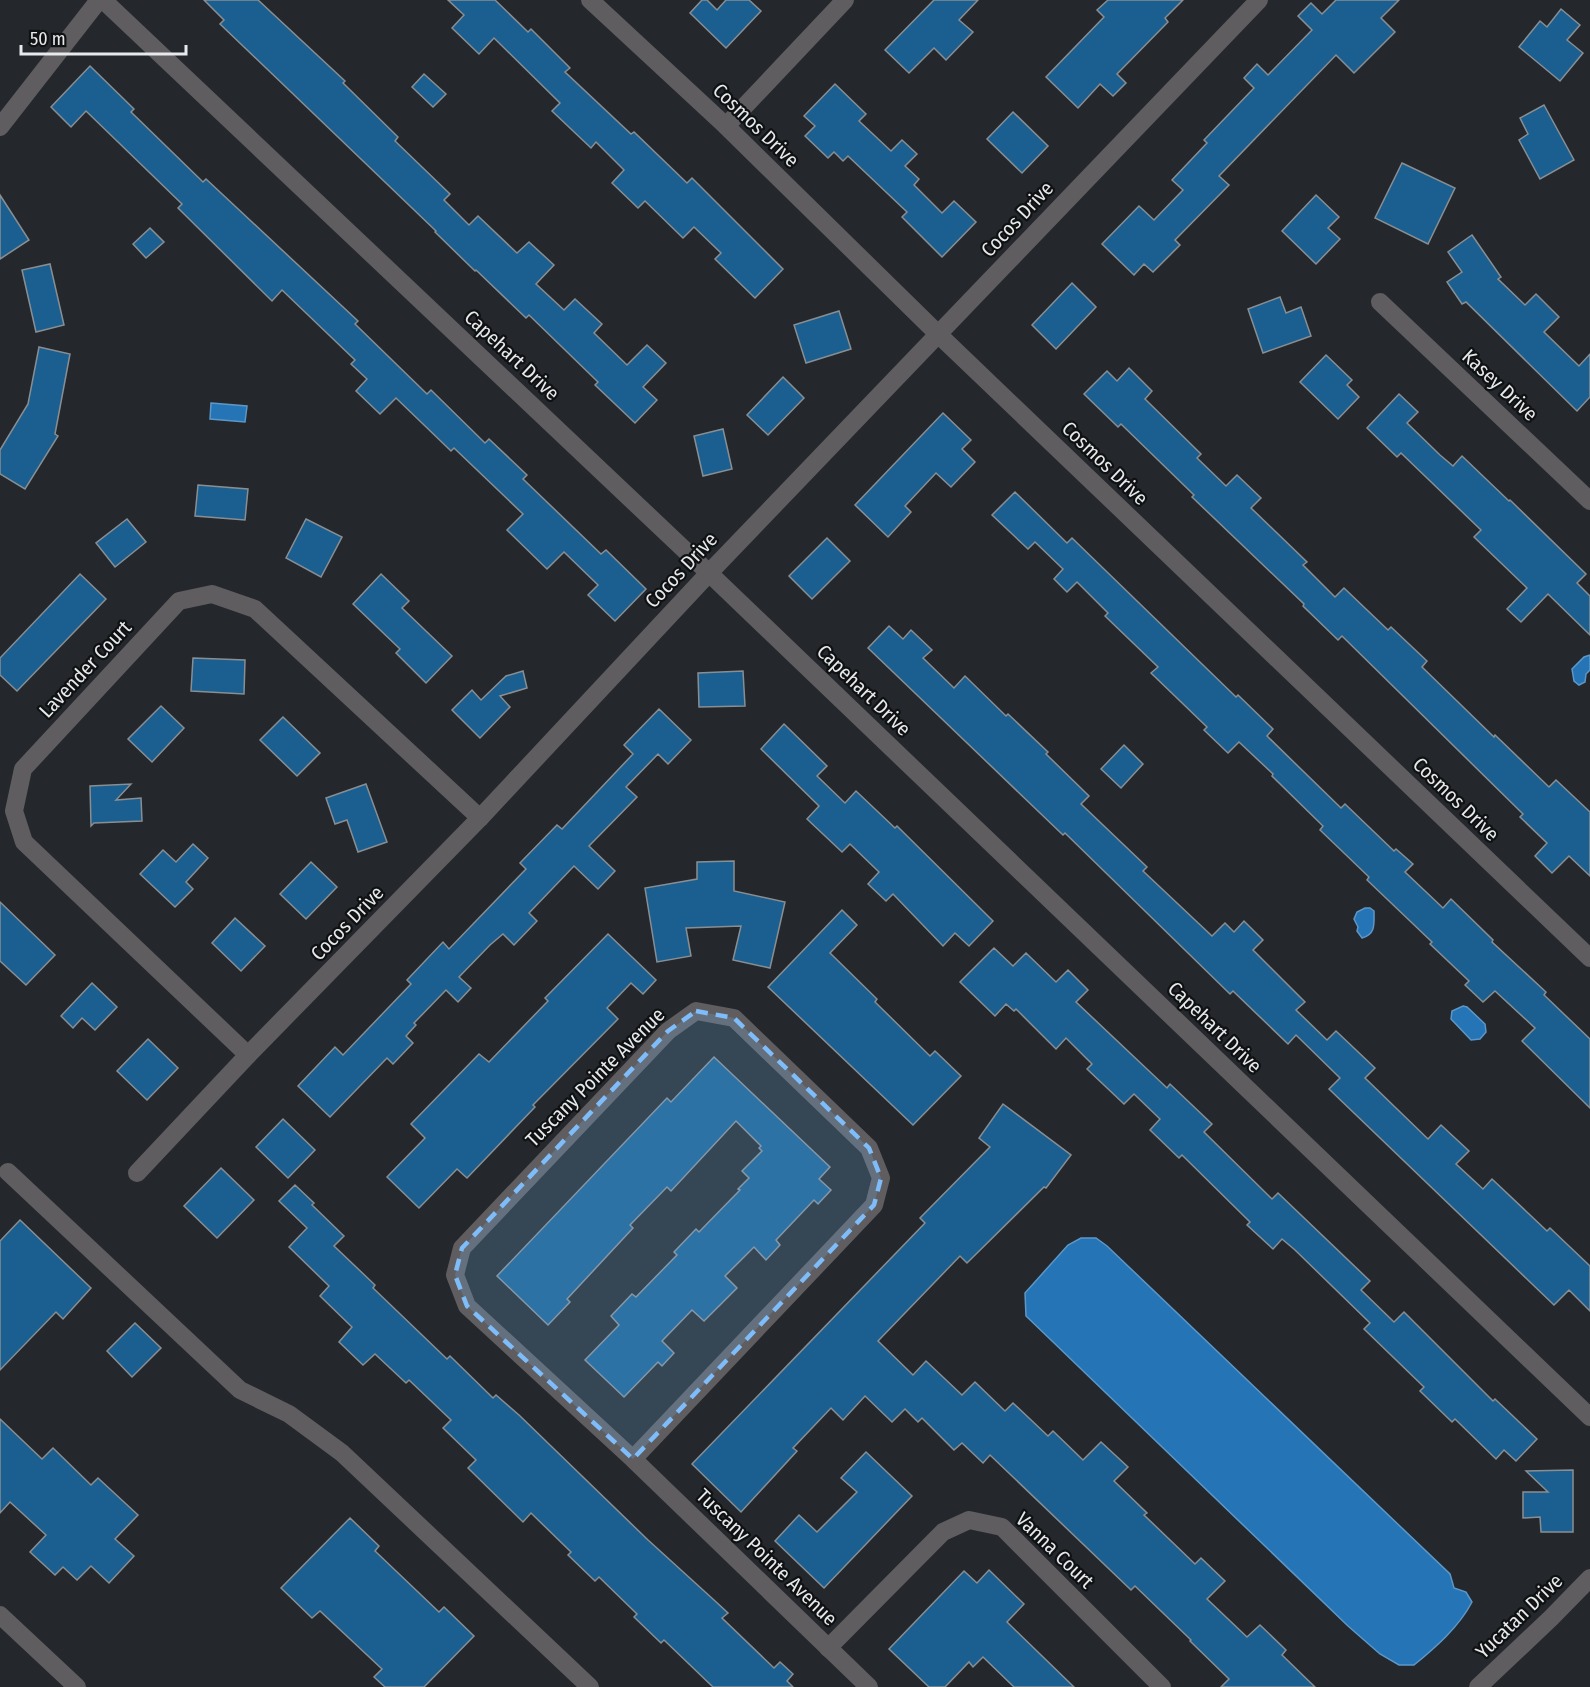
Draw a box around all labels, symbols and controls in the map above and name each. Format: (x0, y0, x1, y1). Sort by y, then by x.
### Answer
scale bar (21, 18, 186, 56)
text: 50 m (30, 28, 66, 50)
street label: Cosmos Drive (708, 78, 804, 172)
street label: Cocos Drive (976, 176, 1058, 262)
street label: Capehart Drive (460, 305, 564, 405)
street label: Kasey Drive (1457, 344, 1543, 426)
street label: Cosmos Drive (1057, 416, 1153, 510)
street label: Cocos Drive (640, 527, 722, 613)
street label: Lavender Court (34, 615, 136, 723)
street label: Capehart Drive (812, 639, 916, 741)
street label: Cosmos Drive (1408, 752, 1504, 846)
street label: Cocos Drive (306, 881, 388, 965)
street label: Capehart Drive (1163, 976, 1267, 1078)
street label: Tuscany Pointe Avenue (521, 1003, 669, 1151)
street label: Tuscany Pointe Avenue (692, 1484, 842, 1630)
street label: Vanna Court (1011, 1507, 1099, 1593)
street label: Yucatan Drive (1471, 1569, 1567, 1663)

